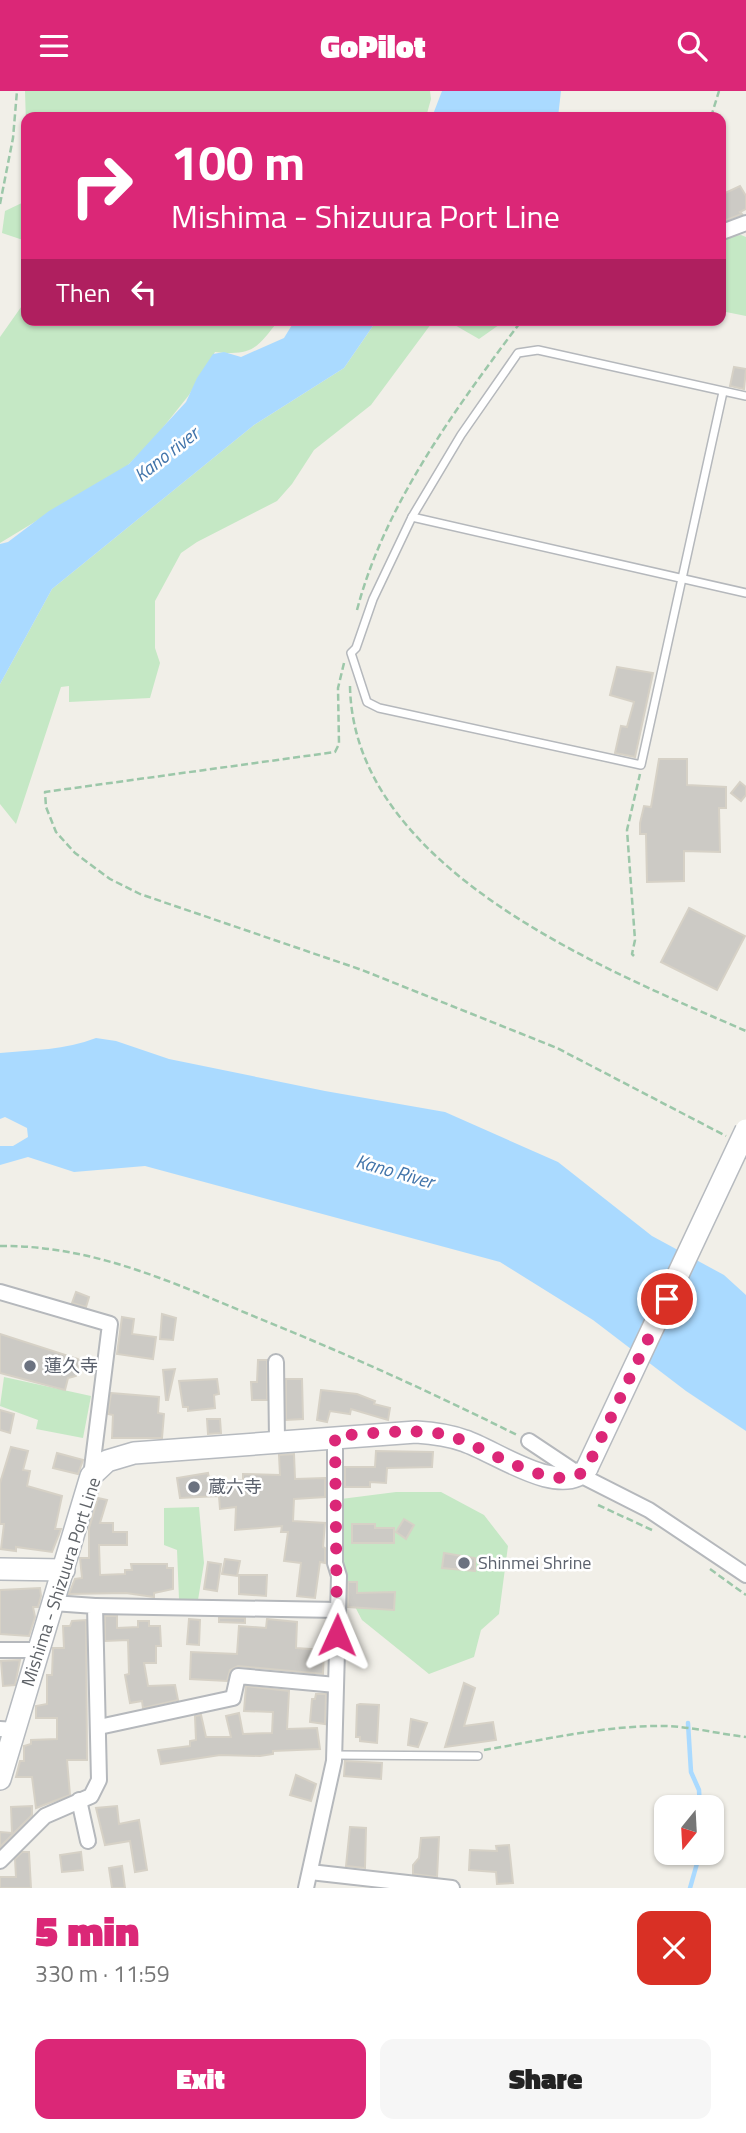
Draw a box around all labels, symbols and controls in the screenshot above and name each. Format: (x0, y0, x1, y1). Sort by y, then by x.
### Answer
text: GoPilot (320, 22, 426, 70)
icon: menu (35, 27, 73, 65)
icon: search (673, 27, 711, 65)
text: 100 m (171, 124, 305, 199)
icon: right (56, 140, 147, 231)
text: Mishima - Shizuura Port Line (171, 192, 560, 240)
text: Then (56, 273, 111, 312)
icon: left (125, 273, 163, 311)
water label: Kano river (127, 418, 206, 488)
water label: Kano River (353, 1146, 439, 1196)
pin (637, 1269, 697, 1329)
icon: arrive (648, 1280, 686, 1318)
place label: 蓮久寺 (44, 1352, 98, 1379)
marker: 蓮久寺 (22, 1358, 38, 1374)
place label: 蔵六寺 (208, 1473, 262, 1500)
street label: Mishima - Shizuura Port Line (14, 1474, 107, 1690)
marker: 蔵六寺 (186, 1479, 202, 1495)
place label: Shinmei Shrine (478, 1549, 591, 1576)
marker: Shinmei Shrine (456, 1555, 472, 1571)
position arrow (300, 1598, 374, 1672)
north arrow (654, 1795, 724, 1865)
map controls (654, 1795, 724, 1865)
text: 5 min (35, 1898, 139, 1962)
button: close (637, 1911, 711, 1985)
text: 330 m · 11:59 (35, 1956, 170, 1991)
button: Exit (35, 2039, 366, 2119)
button: Share (380, 2039, 711, 2119)

